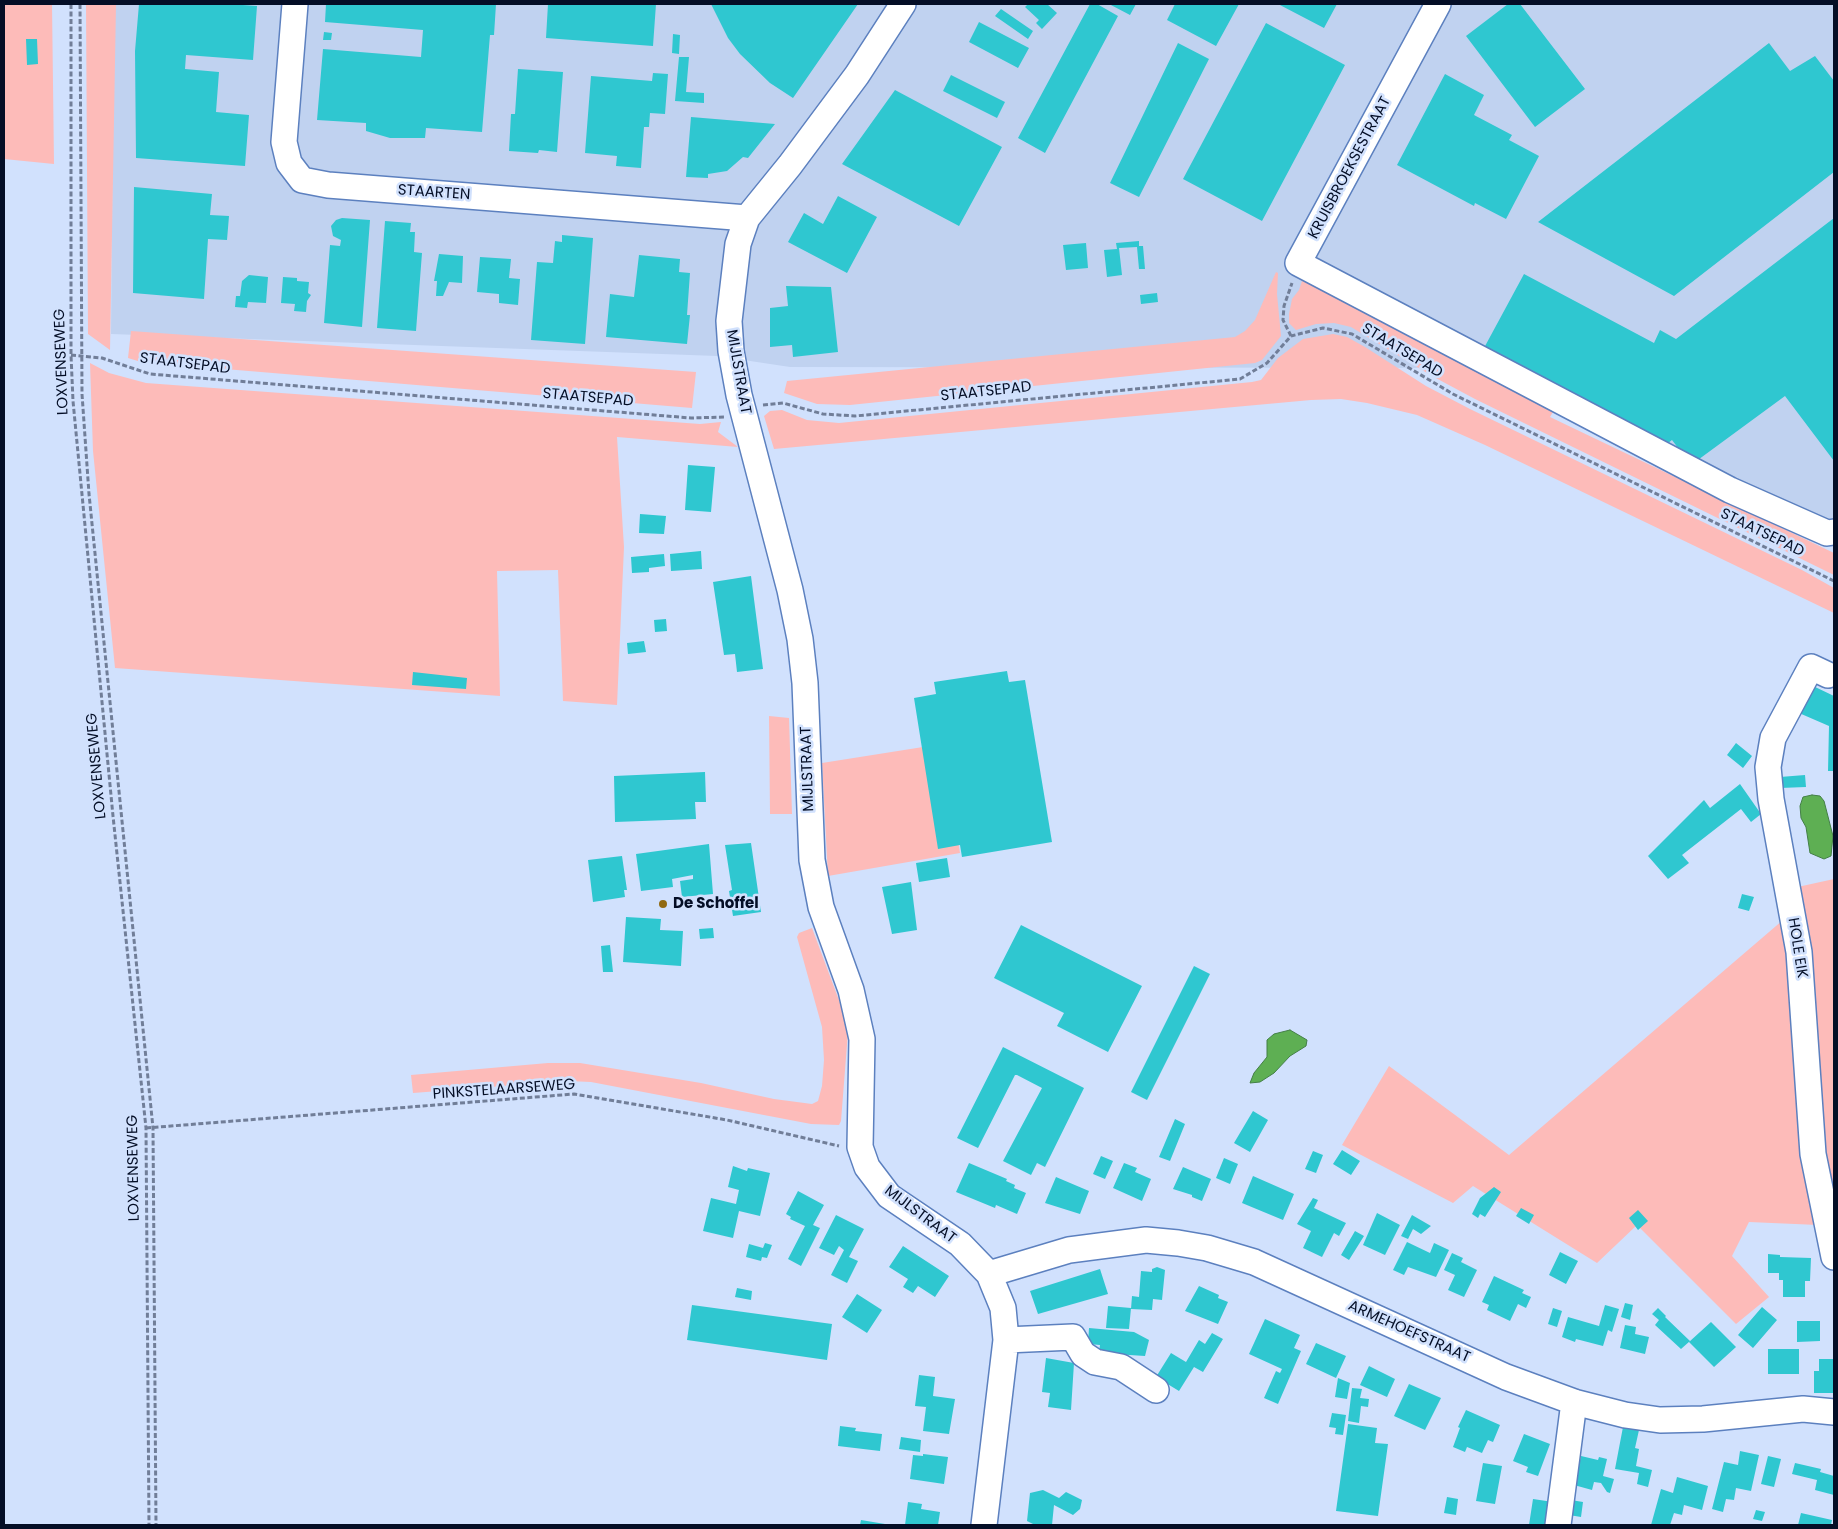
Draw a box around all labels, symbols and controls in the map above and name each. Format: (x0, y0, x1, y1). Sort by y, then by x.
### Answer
street label: KRUISBROEKSESTRAAT (1305, 94, 1395, 242)
street label: STAARTEN (397, 181, 471, 205)
street label: LOXVENSEWEG (51, 308, 73, 416)
street label: STAATSEPAD (1358, 320, 1446, 382)
street label: MIJLSTRAAT (722, 328, 754, 416)
street label: STAATSEPAD (139, 350, 231, 378)
street label: STAATSEPAD (940, 378, 1032, 406)
street label: STAATSEPAD (542, 385, 634, 411)
street label: STAATSEPAD (1717, 505, 1807, 561)
street label: LOXVENSEWEG (83, 712, 111, 820)
street label: MIJLSTRAAT (798, 726, 818, 812)
place label: De Schoffel (673, 895, 759, 913)
marker: De Schoffel (657, 898, 669, 910)
street label: HOLE EIK (1783, 917, 1811, 979)
street label: PINKSTELAARSEWEG (432, 1076, 576, 1104)
street label: LOXVENSEWEG (124, 1115, 144, 1221)
street label: MIJLSTRAAT (880, 1182, 960, 1248)
street label: ARMEHOEFSTRAAT (1345, 1297, 1473, 1367)

